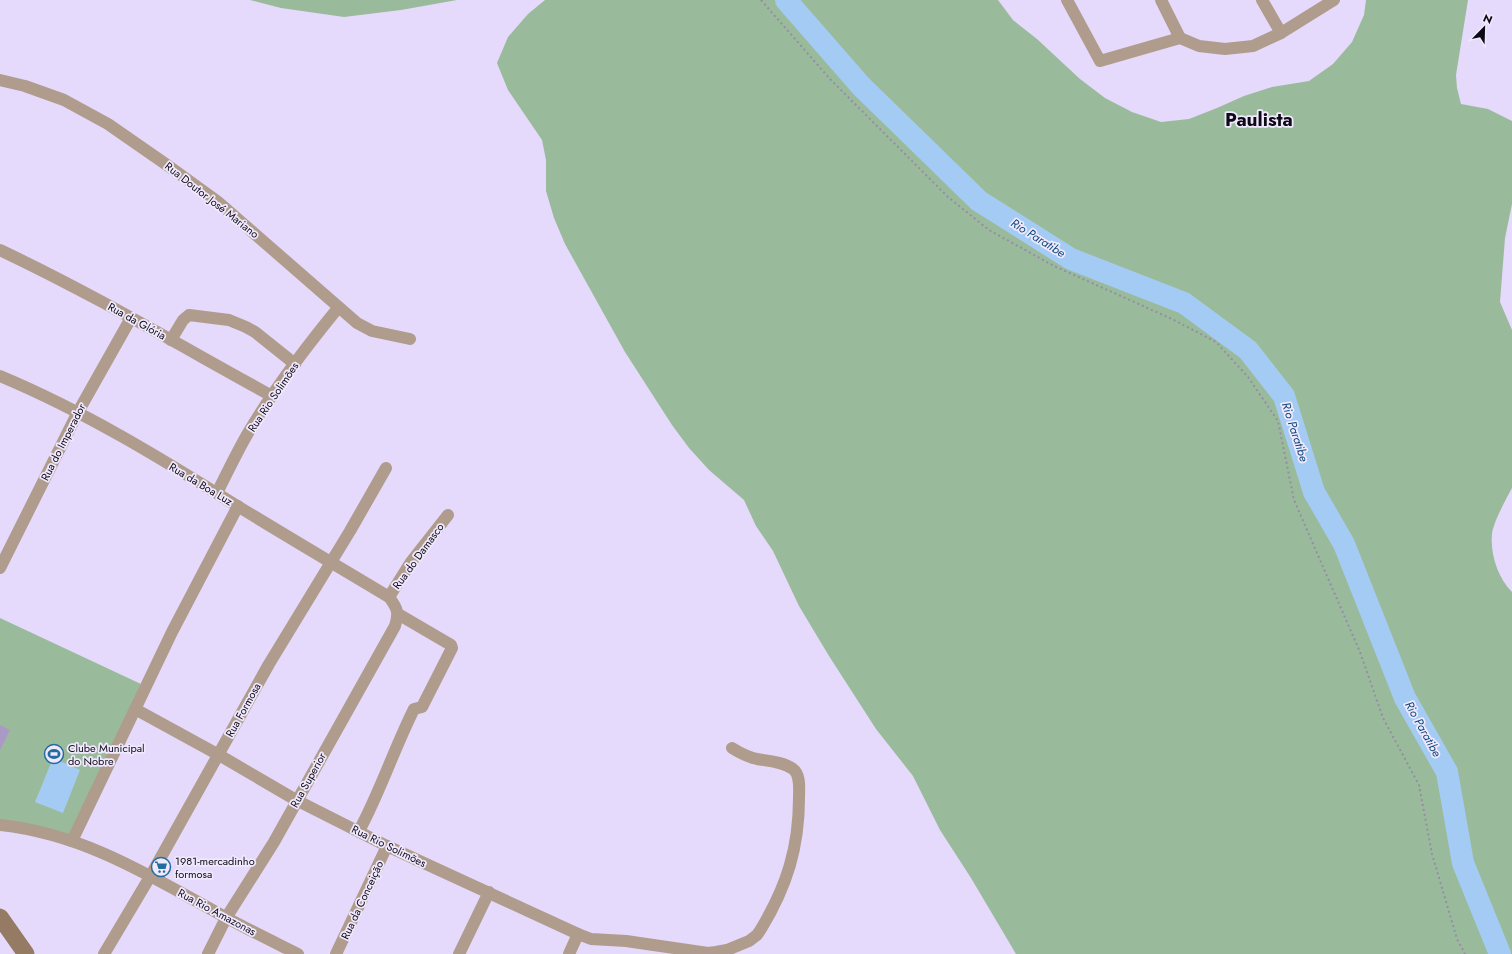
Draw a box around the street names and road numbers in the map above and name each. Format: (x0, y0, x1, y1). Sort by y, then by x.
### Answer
street label: Rua Doutor José Mariano (162, 158, 262, 242)
street label: Rua da Glória (105, 298, 169, 344)
street label: Rua Rio Solimões (244, 359, 303, 435)
street label: Rua do Imperador (37, 401, 89, 483)
street label: Rua da Boa Luz (166, 459, 236, 509)
street label: Rua do Damasco (388, 520, 448, 592)
street label: Rua Formosa (222, 680, 264, 740)
street label: Rua Superior (286, 749, 330, 810)
street label: Rua Rio Solimões (349, 821, 429, 871)
street label: Rua da Conceição (337, 858, 387, 942)
street label: Rua Rio Amazonas (175, 885, 259, 940)

